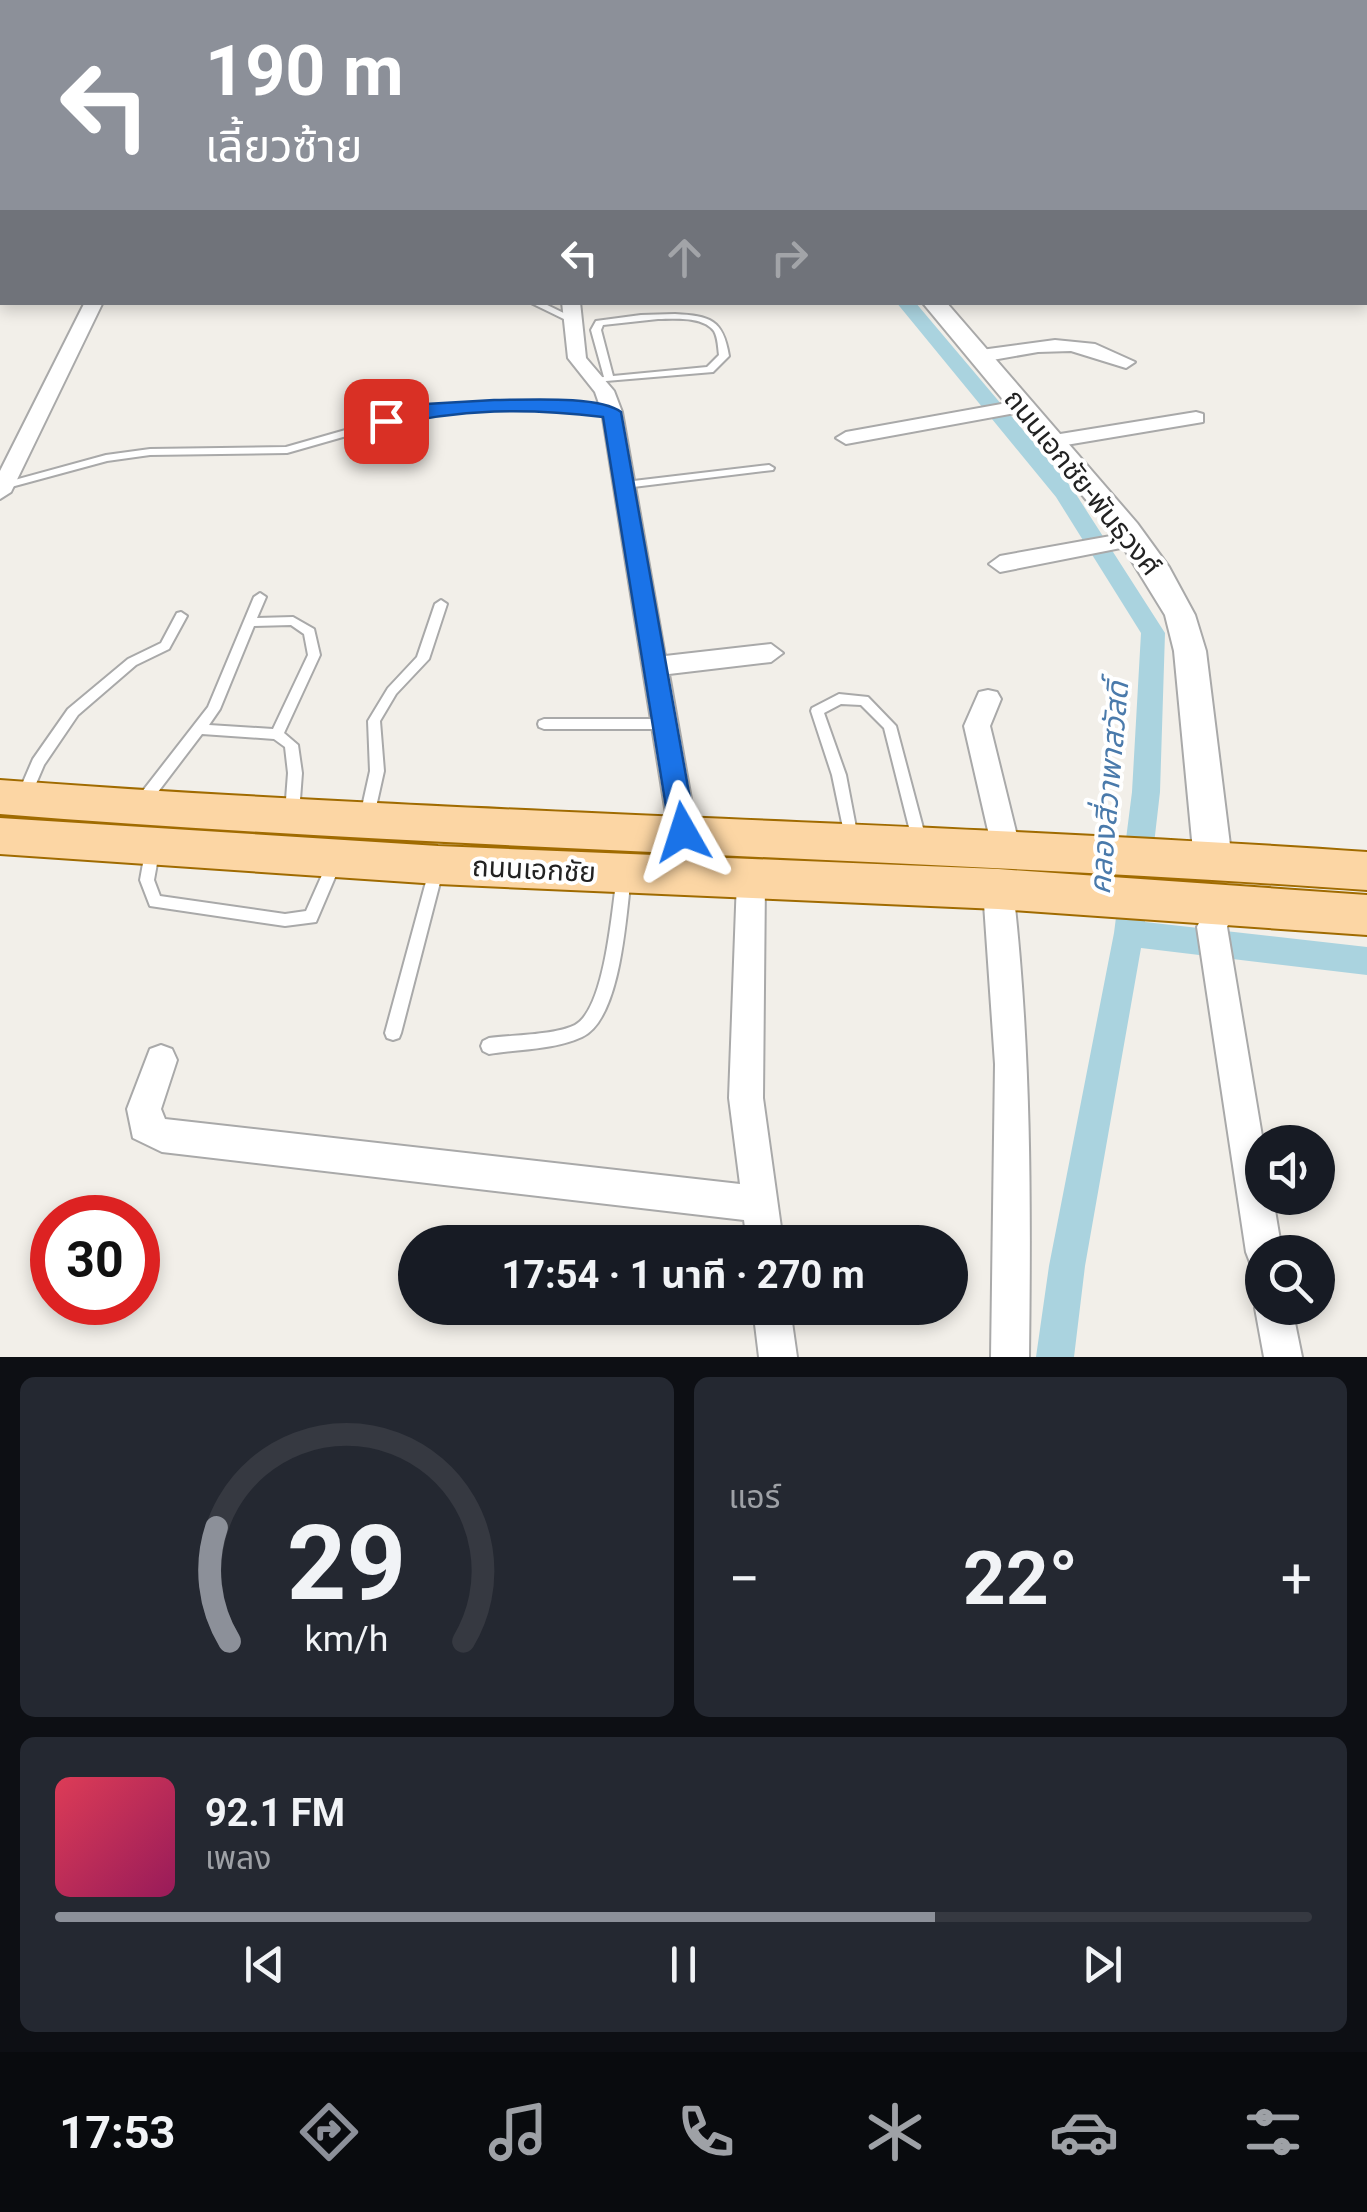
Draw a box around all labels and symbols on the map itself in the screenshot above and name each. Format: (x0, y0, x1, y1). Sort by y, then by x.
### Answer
pin (344, 379, 429, 464)
street label: ถนนเอกชัย-พันธุวงศ์ (997, 383, 1168, 582)
water label: คลองสี่วาพาสวัสดิ์ (1079, 672, 1136, 896)
position arrow (631, 780, 735, 884)
street label: ถนนเอกชัย (471, 850, 597, 889)
speed limit sign: 30 (30, 1195, 160, 1325)

